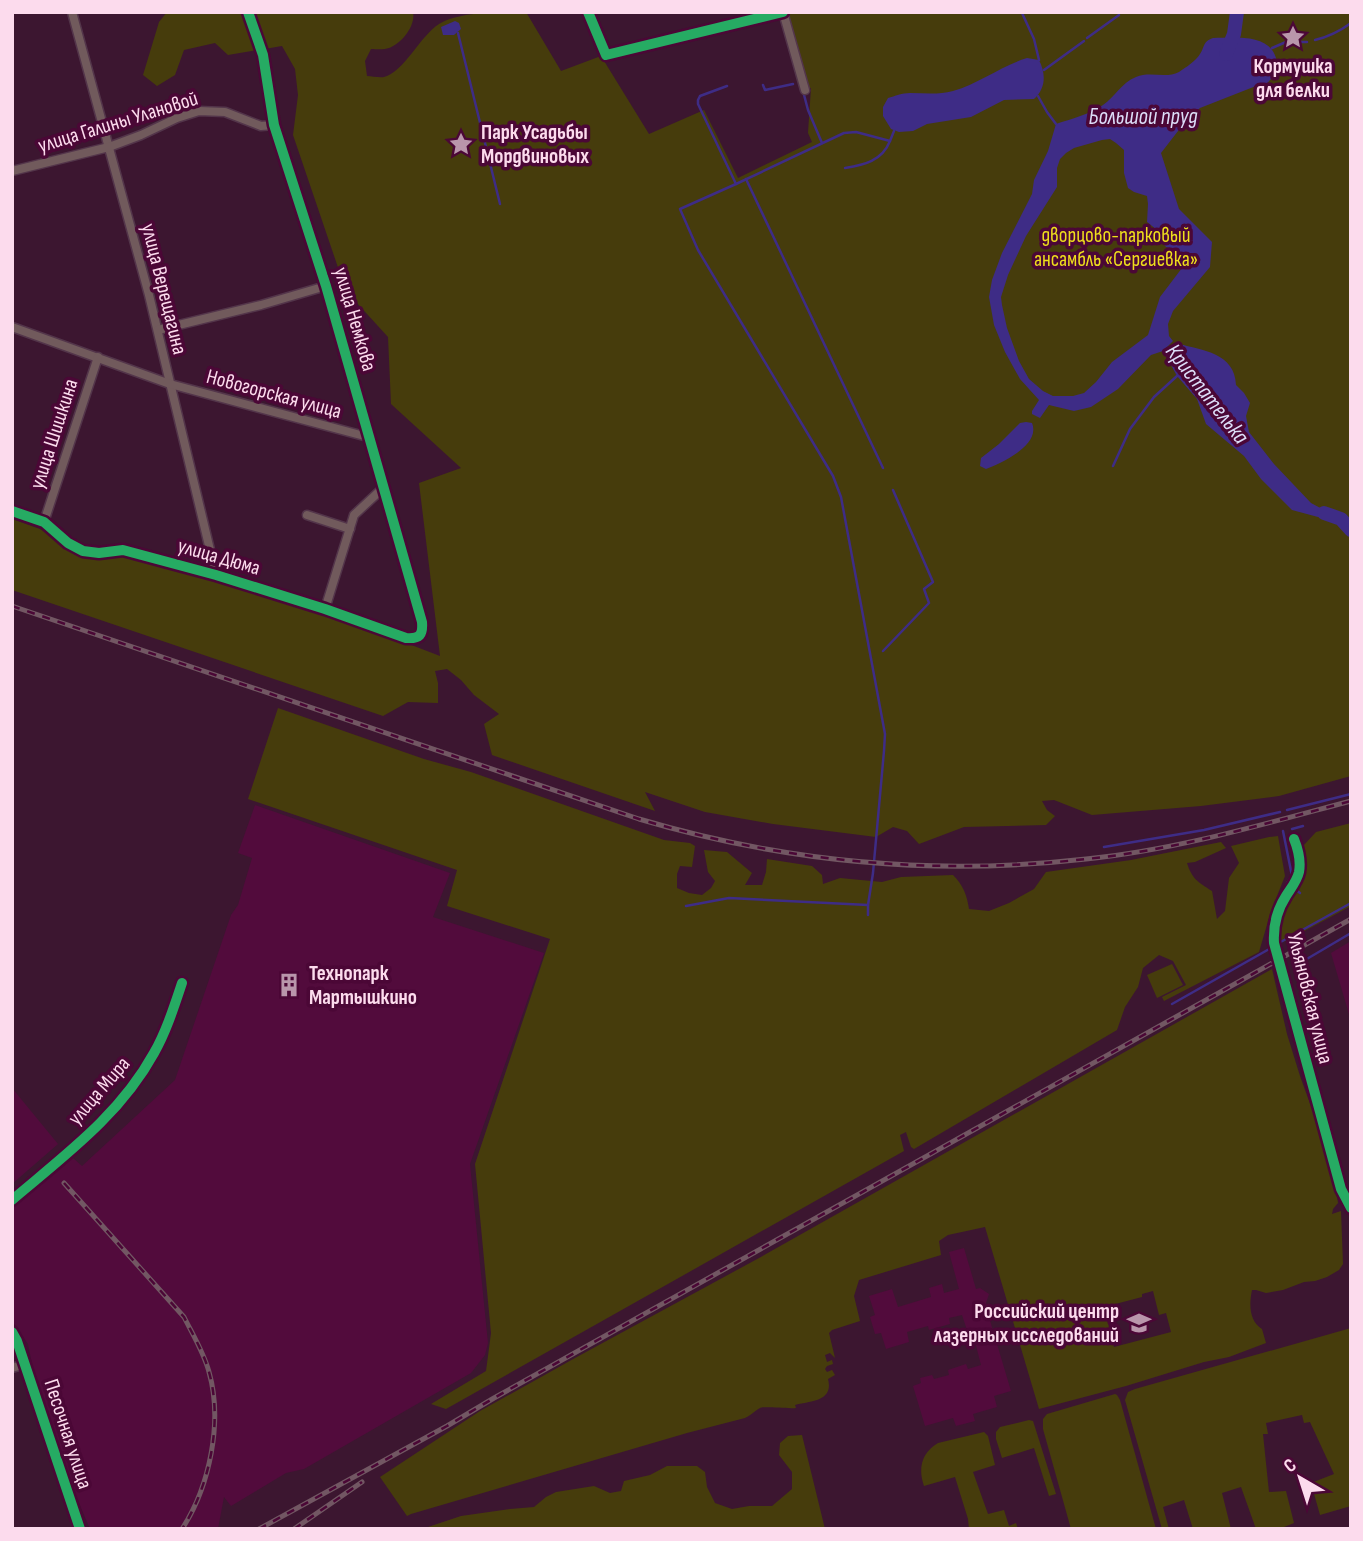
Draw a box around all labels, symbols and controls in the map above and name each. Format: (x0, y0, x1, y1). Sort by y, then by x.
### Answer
place icon: Кормушка для белки (1279, 23, 1307, 51)
place label: Кормушка для белки (1254, 54, 1332, 103)
street label: улица Галины Улановой (35, 86, 201, 158)
water label: Большой пруд (1088, 103, 1198, 131)
place label: Парк Усадьбы Мордвиновых (481, 120, 589, 169)
place icon: Парк Усадьбы Мордвиновых (447, 130, 475, 158)
street label: улица Верещагина (136, 221, 192, 357)
park label: дворцово-парковый ансамбль «Сергиевка» (1034, 223, 1198, 272)
street label: улица Немкова (328, 264, 382, 374)
water label: Кристателька (1159, 338, 1255, 450)
street label: Новогорская улица (204, 364, 344, 424)
street label: улица Шишкина (24, 376, 84, 492)
street label: улица Дюма (175, 533, 263, 581)
street label: Ульяновская улица (1282, 930, 1338, 1066)
place label: Технопарк Мартышкино (309, 961, 417, 1010)
building icon: Технопарк Мартышкино (275, 971, 303, 999)
street label: улица Мира (63, 1052, 135, 1130)
place label: Российский центр лазерных исследований (934, 1299, 1119, 1348)
school or university icon: Российский центр лазерных исследований (1125, 1309, 1153, 1337)
street label: Песочная улица (39, 1376, 97, 1492)
north arrow (1265, 1443, 1335, 1513)
text: С (1279, 1454, 1301, 1478)

